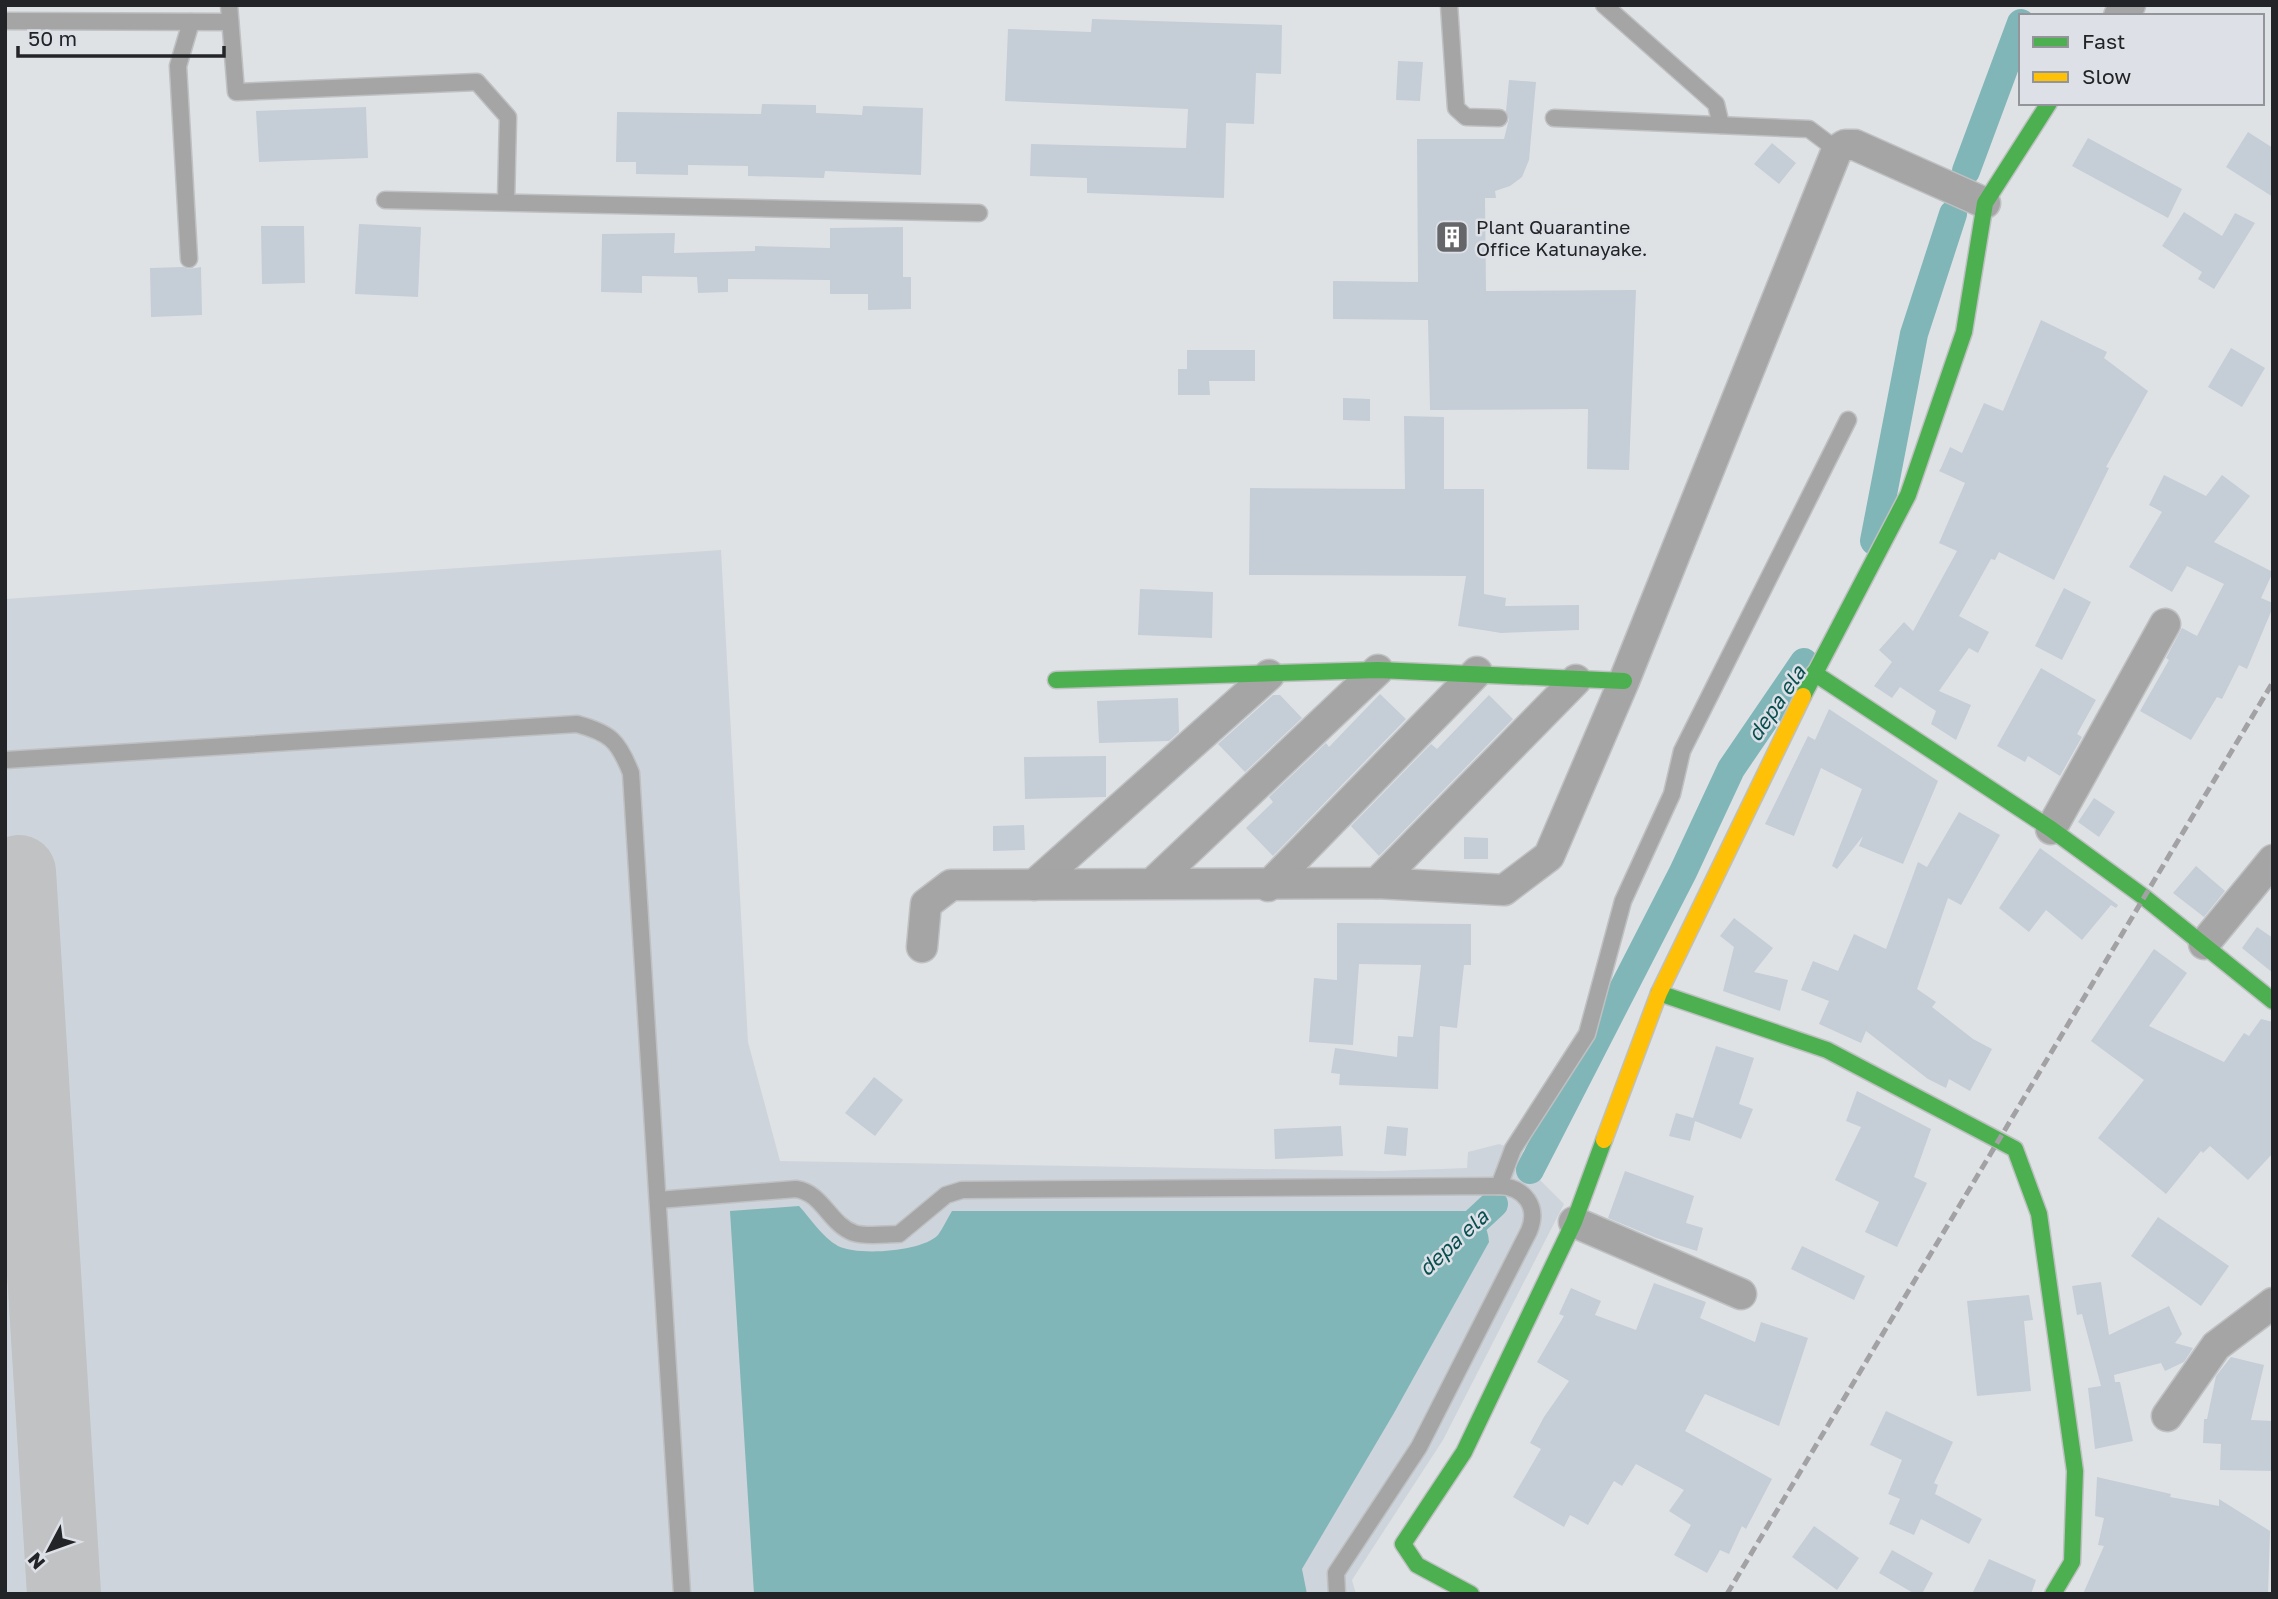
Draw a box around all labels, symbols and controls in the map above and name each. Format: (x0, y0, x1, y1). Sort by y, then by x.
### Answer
scale bar (18, 14, 224, 58)
legend (2019, 14, 2264, 105)
text: 50 m (28, 25, 77, 51)
text: Fast (2082, 28, 2125, 54)
text: Slow (2082, 63, 2131, 89)
place label: Plant Quarantine Office Katunayake. (1476, 215, 1647, 260)
building icon: Plant Quarantine Office Katunayake. (1433, 218, 1471, 256)
water label: depa ela (1741, 659, 1811, 746)
water label: depa ela (1413, 1202, 1494, 1281)
north arrow (14, 1515, 84, 1585)
text: N (22, 1548, 49, 1574)

